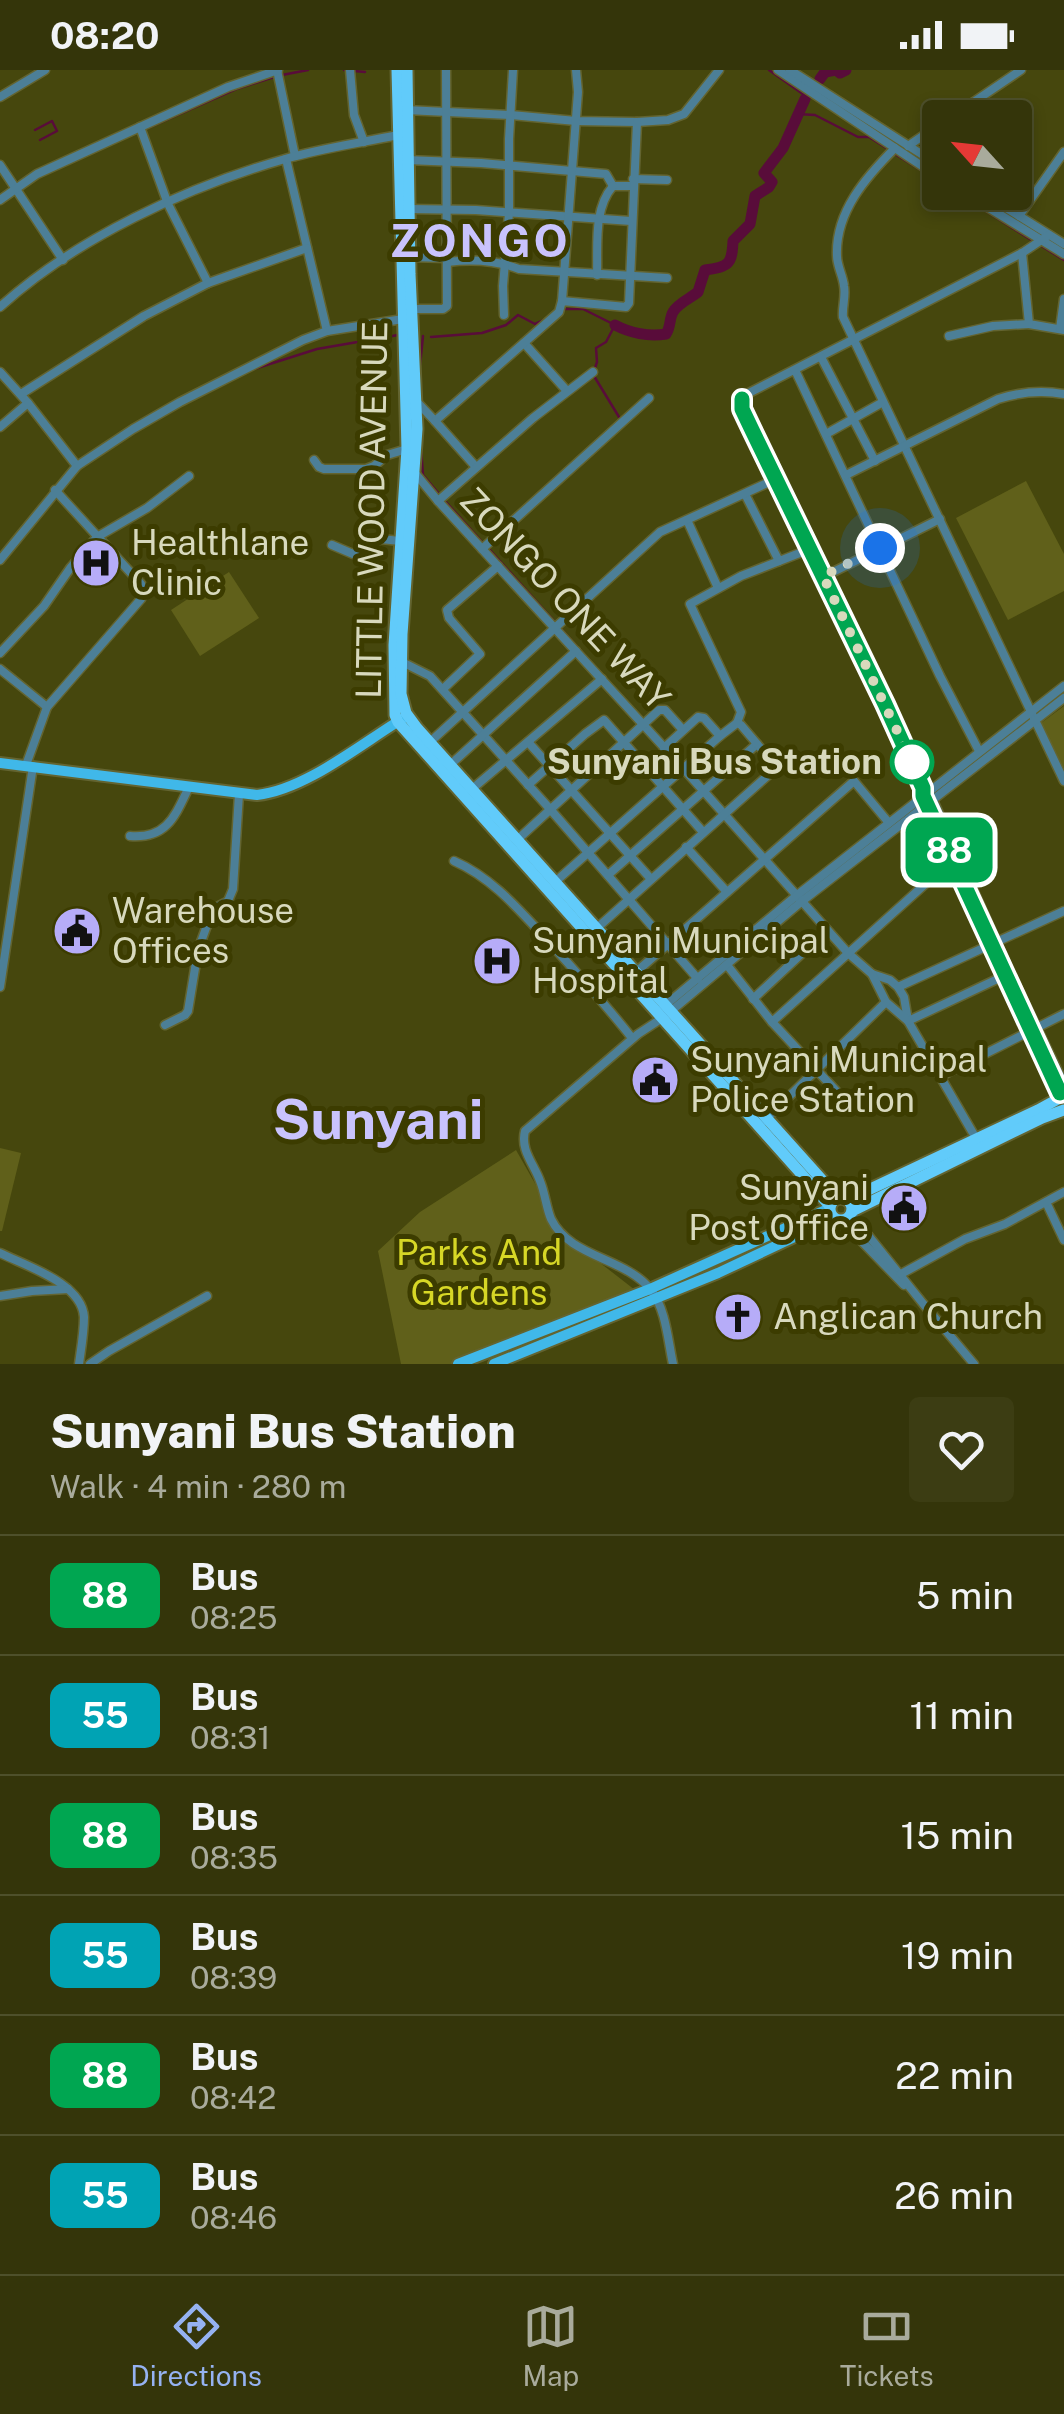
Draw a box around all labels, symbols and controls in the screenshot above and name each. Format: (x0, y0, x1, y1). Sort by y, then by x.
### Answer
text: 08:20 (50, 13, 160, 58)
north arrow (922, 100, 1032, 210)
map controls (922, 100, 1032, 210)
district label: ZONGO (390, 214, 570, 267)
street label: LITTLE WOOD AVENUE (348, 321, 395, 699)
street label: ZONGO ONE WAY (452, 479, 679, 718)
place label: Healthlane Clinic (131, 522, 309, 603)
your location (855, 523, 905, 573)
hospital icon: Healthlane Clinic (70, 537, 122, 589)
place label: Sunyani Bus Station (547, 741, 882, 782)
marker: Sunyani Bus Station (891, 741, 933, 783)
line badge: 88 (904, 818, 994, 882)
text: 88 (926, 830, 972, 871)
place label: Warehouse Offices (112, 890, 294, 971)
public building icon: Warehouse Offices (51, 905, 103, 957)
place label: Sunyani Municipal Hospital (532, 920, 829, 1001)
hospital icon: Sunyani Municipal Hospital (471, 935, 523, 987)
place label: Sunyani Municipal Police Station (690, 1039, 987, 1120)
public building icon: Sunyani Municipal Police Station (629, 1054, 681, 1106)
district label: Sunyani (273, 1087, 483, 1151)
place label: Sunyani Post Office (688, 1167, 869, 1248)
public building icon: Sunyani Post Office (878, 1182, 930, 1234)
park label: Parks And Gardens (396, 1232, 562, 1313)
church icon: Anglican Church (712, 1291, 764, 1343)
place label: Anglican Church (773, 1296, 1043, 1337)
button: heart (909, 1397, 1014, 1502)
text: Sunyani Bus Station (50, 1402, 516, 1459)
text: Walk · 4 min · 280 m (50, 1468, 346, 1505)
text: Bus (190, 1554, 259, 1599)
text: 5 min (916, 1573, 1014, 1618)
text: 88 (82, 1575, 128, 1616)
text: 08:25 (190, 1599, 278, 1636)
text: Bus (190, 1674, 259, 1719)
text: 11 min (909, 1693, 1014, 1738)
text: 55 (81, 1695, 129, 1736)
text: 08:31 (190, 1719, 271, 1756)
text: Bus (190, 1794, 259, 1839)
text: 15 min (901, 1813, 1014, 1858)
text: 88 (82, 1815, 128, 1856)
text: 08:35 (190, 1839, 278, 1876)
text: Bus (190, 1914, 259, 1959)
text: 19 min (901, 1933, 1014, 1978)
text: 55 (81, 1935, 129, 1976)
text: 08:39 (190, 1959, 277, 1996)
text: Bus (190, 2034, 259, 2079)
text: 22 min (895, 2053, 1014, 2098)
text: 88 (82, 2055, 128, 2096)
text: 08:42 (190, 2079, 276, 2116)
text: Bus (190, 2154, 259, 2199)
text: 26 min (894, 2173, 1014, 2218)
text: 55 (81, 2175, 129, 2216)
text: 08:46 (190, 2199, 277, 2236)
tab: Directions (130, 2299, 262, 2392)
tab: Map (522, 2299, 579, 2392)
tab: Tickets (840, 2299, 934, 2392)

